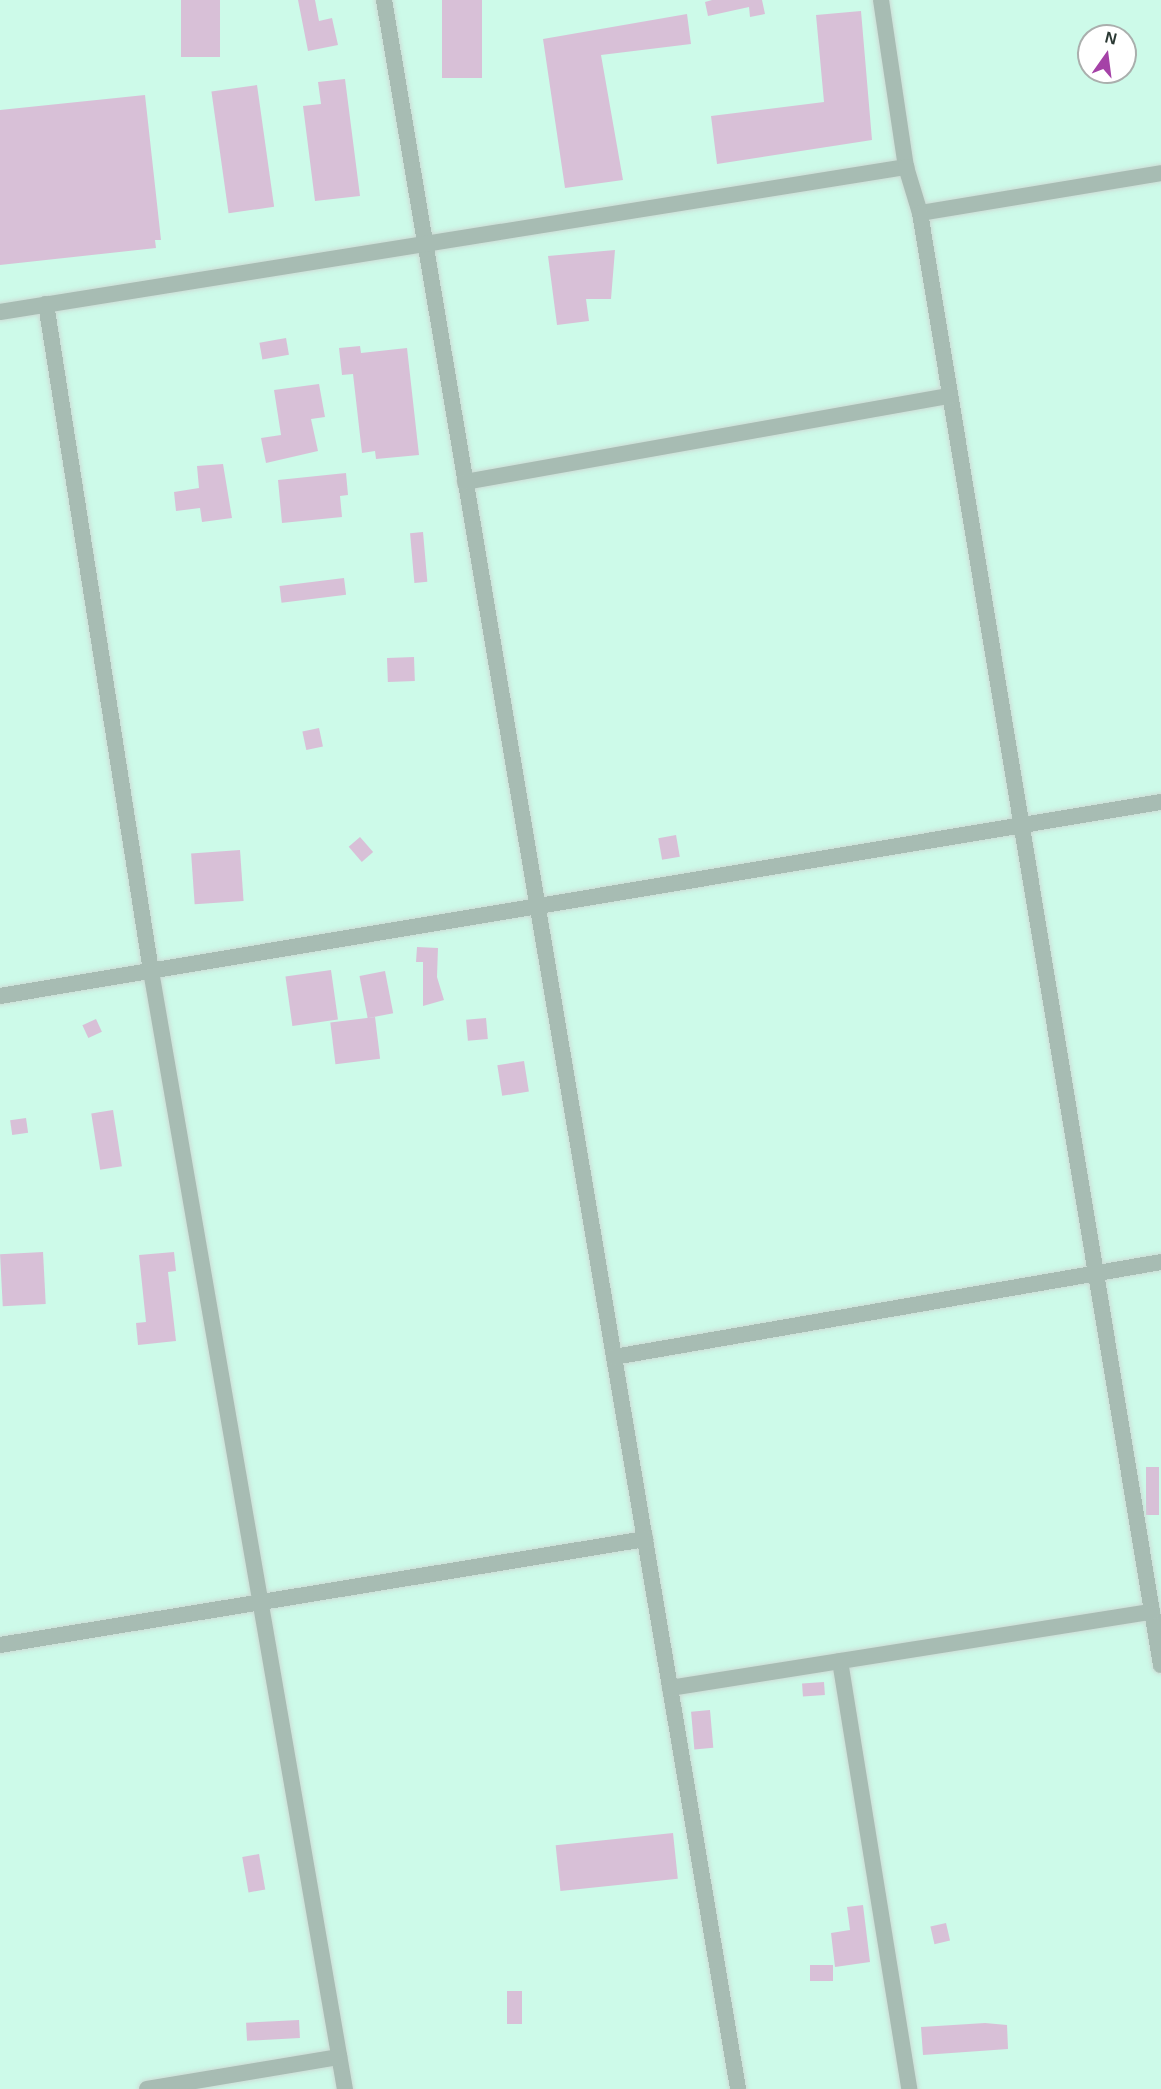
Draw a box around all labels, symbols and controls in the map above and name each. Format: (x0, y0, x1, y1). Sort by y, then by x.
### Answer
north arrow (1077, 24, 1137, 84)
text: N (1103, 28, 1119, 48)

